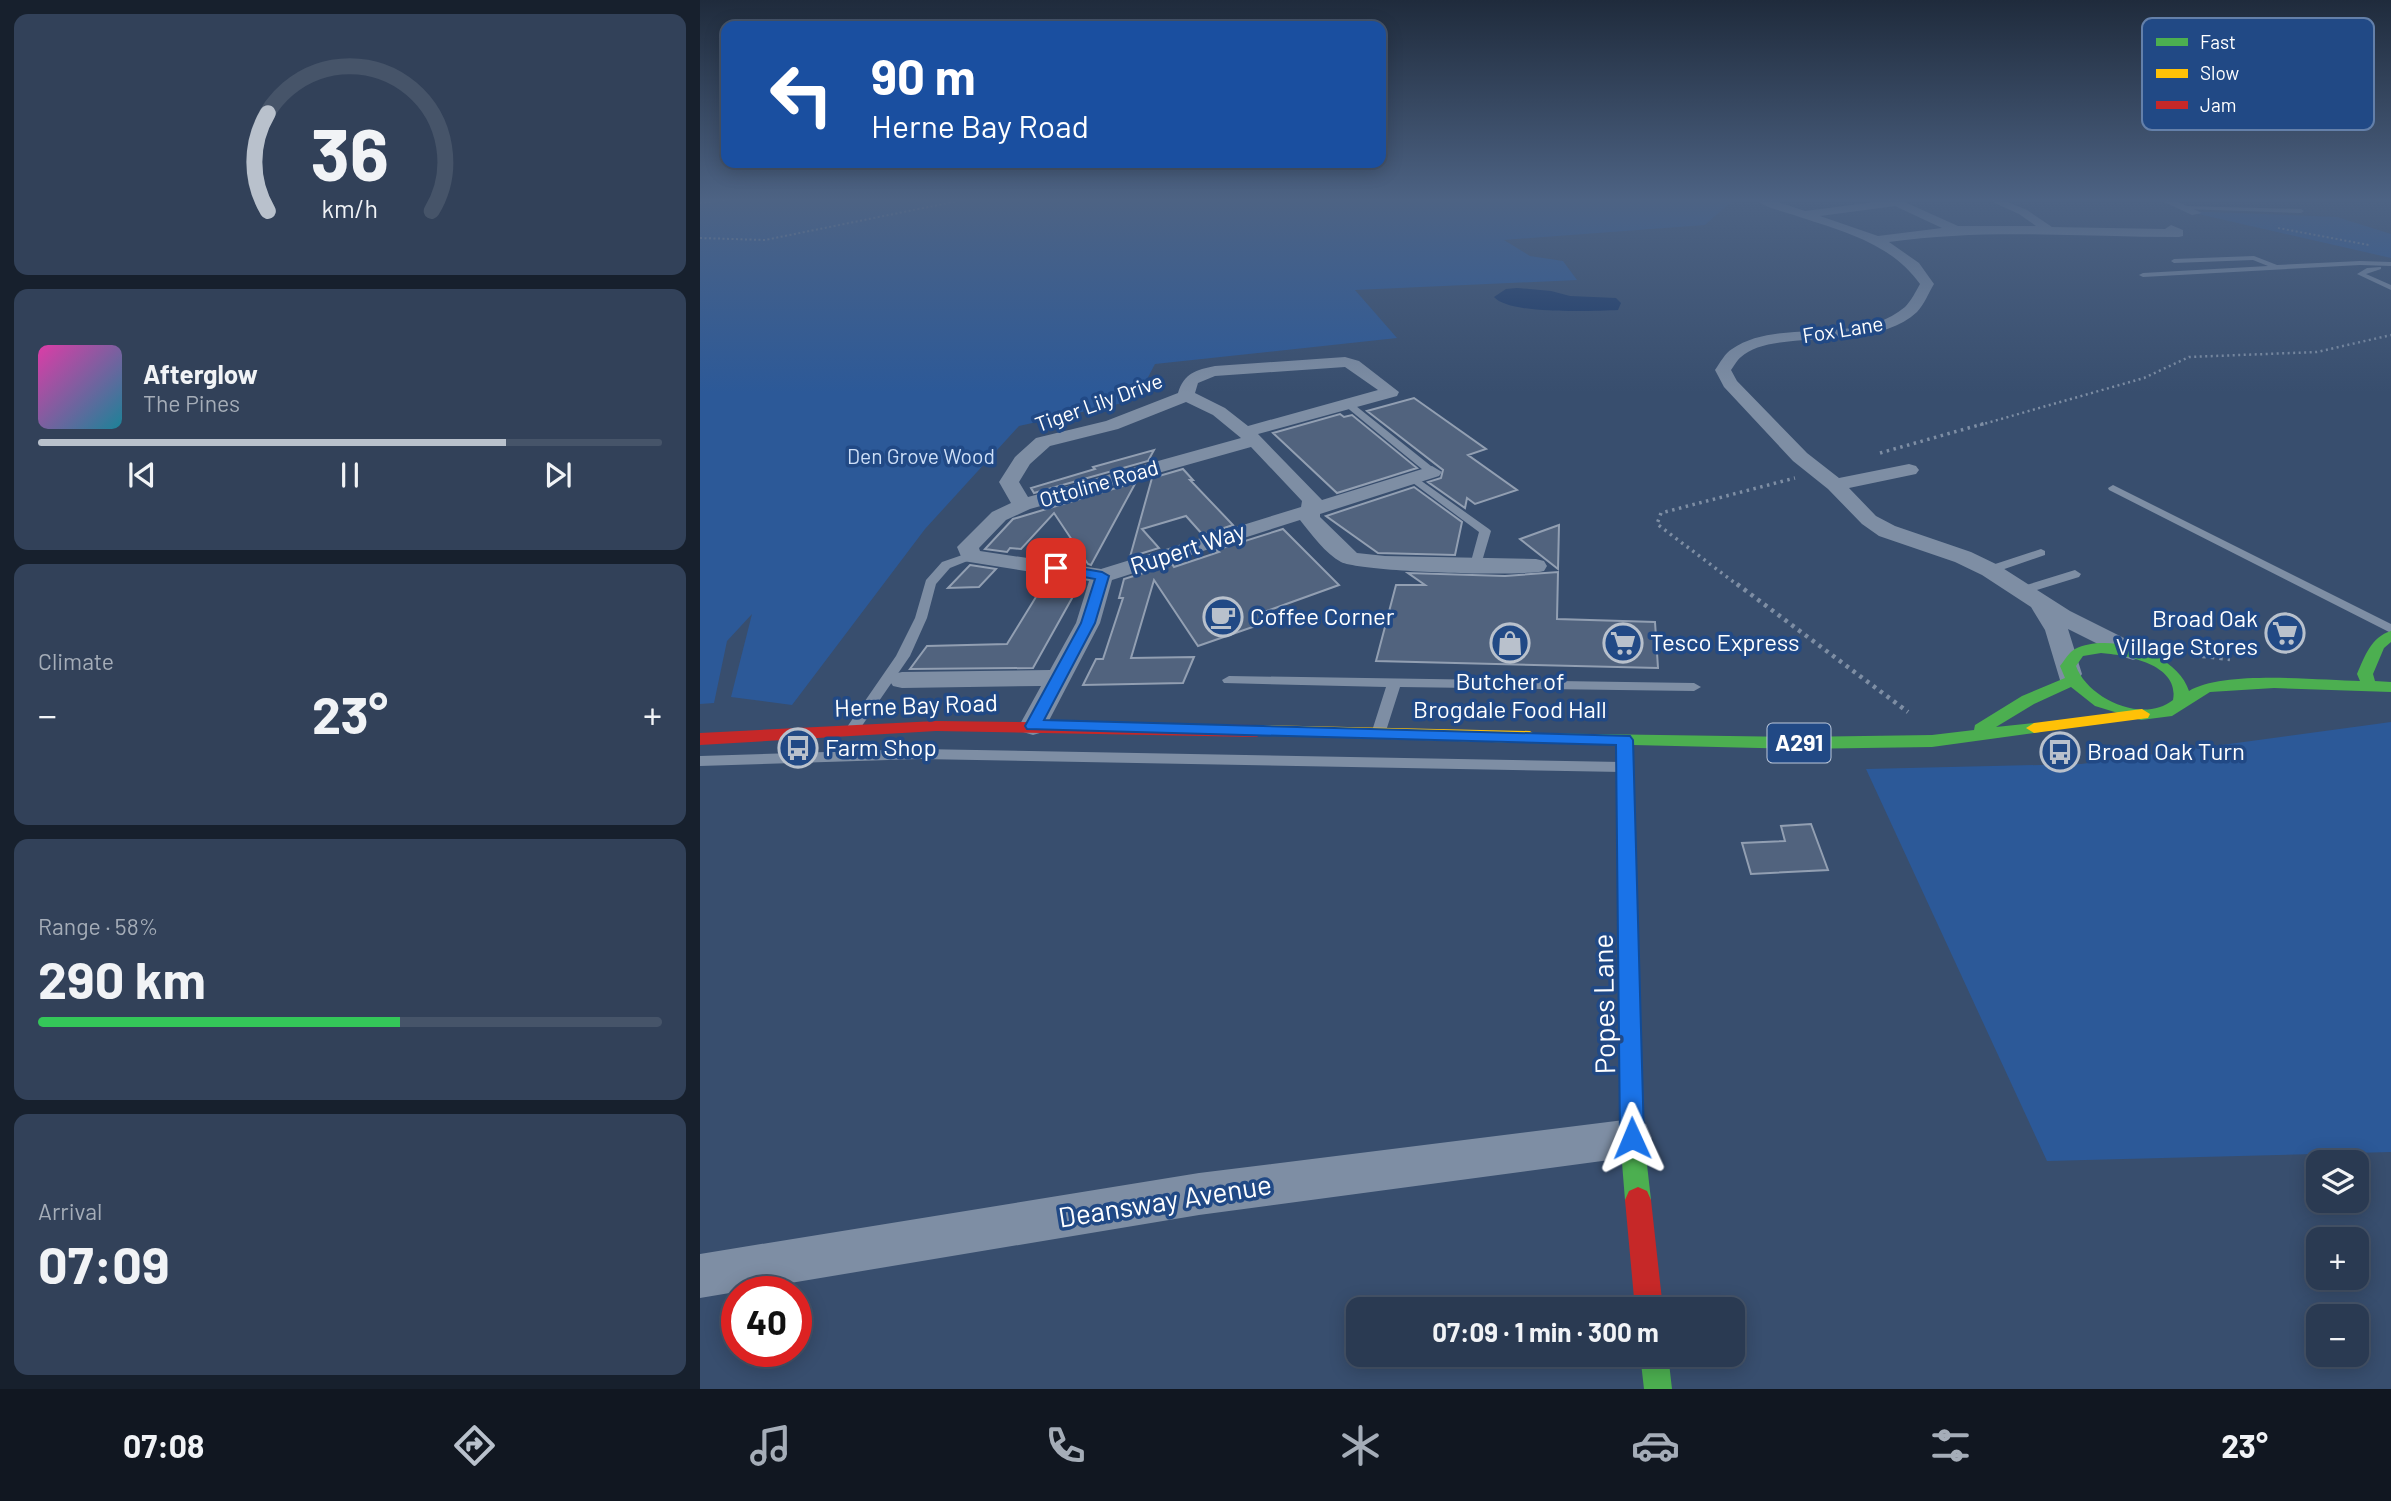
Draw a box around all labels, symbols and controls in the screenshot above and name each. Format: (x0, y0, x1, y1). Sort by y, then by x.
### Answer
legend (2142, 18, 2374, 130)
text: Fast (2200, 30, 2236, 53)
text: 90 m (871, 46, 976, 105)
icon: left (756, 49, 847, 140)
text: Slow (2200, 61, 2239, 84)
text: Jam (2200, 93, 2236, 116)
text: Herne Bay Road (871, 106, 1089, 144)
text: 36 (311, 108, 389, 196)
text: km/h (322, 192, 378, 222)
street label: Fox Lane (1801, 310, 1885, 347)
text: Afterglow (143, 358, 258, 389)
street label: Tiger Lily Drive (1031, 367, 1166, 436)
text: The Pines (143, 389, 240, 417)
park label: Den Grove Wood (847, 443, 995, 468)
street label: Ottoline Road (1036, 454, 1161, 511)
icon: previous (123, 456, 161, 494)
icon: pause (331, 456, 369, 494)
icon: next (539, 456, 577, 494)
street label: Rupert Way (1126, 515, 1249, 580)
pin (1026, 538, 1086, 598)
icon: arrive (1037, 549, 1075, 587)
cafe icon: Coffee Corner (1202, 596, 1244, 638)
place label: Coffee Corner (1250, 601, 1395, 630)
place label: Broad Oak Village Stores (2116, 603, 2258, 660)
supermarket icon: Broad Oak Village Stores (2264, 612, 2306, 654)
shop icon: Butcher of Brogdale Food Hall (1489, 622, 1531, 664)
supermarket icon: Tesco Express (1602, 622, 1644, 664)
place label: Tesco Express (1650, 627, 1800, 656)
text: Climate (38, 647, 114, 675)
place label: Butcher of Brogdale Food Hall (1413, 666, 1607, 723)
text: 23° (312, 682, 388, 744)
street label: Herne Bay Road (834, 687, 998, 722)
text: − (38, 691, 57, 737)
text: + (643, 691, 662, 737)
road number: A291 (1768, 723, 1830, 762)
bus stop icon: Farm Shop (777, 727, 819, 769)
bus stop icon: Broad Oak Turn (2039, 731, 2081, 773)
place label: Farm Shop (825, 732, 937, 761)
place label: Broad Oak Turn (2087, 736, 2245, 765)
text: Range · 58% (38, 912, 158, 940)
street label: Popes Lane (1585, 934, 1621, 1074)
text: 290 km (38, 947, 206, 1009)
position arrow (1595, 1101, 1669, 1175)
map controls (2306, 1150, 2369, 1367)
button: layers (2306, 1150, 2369, 1213)
street label: Deansway Avenue (1056, 1166, 1274, 1234)
text: Arrival (38, 1197, 102, 1225)
button: + (2306, 1227, 2369, 1290)
text: 07:09 (38, 1232, 170, 1294)
speed limit sign: 40 (721, 1276, 812, 1367)
button: − (2306, 1304, 2369, 1367)
text: 07:09 · 1 min · 300 m (1432, 1316, 1659, 1347)
icon: directions (450, 1421, 499, 1470)
icon: music (746, 1421, 795, 1470)
icon: phone (1041, 1421, 1090, 1470)
icon: climate (1336, 1421, 1385, 1470)
icon: car (1631, 1421, 1680, 1470)
icon: filters (1926, 1421, 1975, 1470)
text: 07:08 (123, 1426, 204, 1464)
text: 23° (2221, 1426, 2268, 1464)

